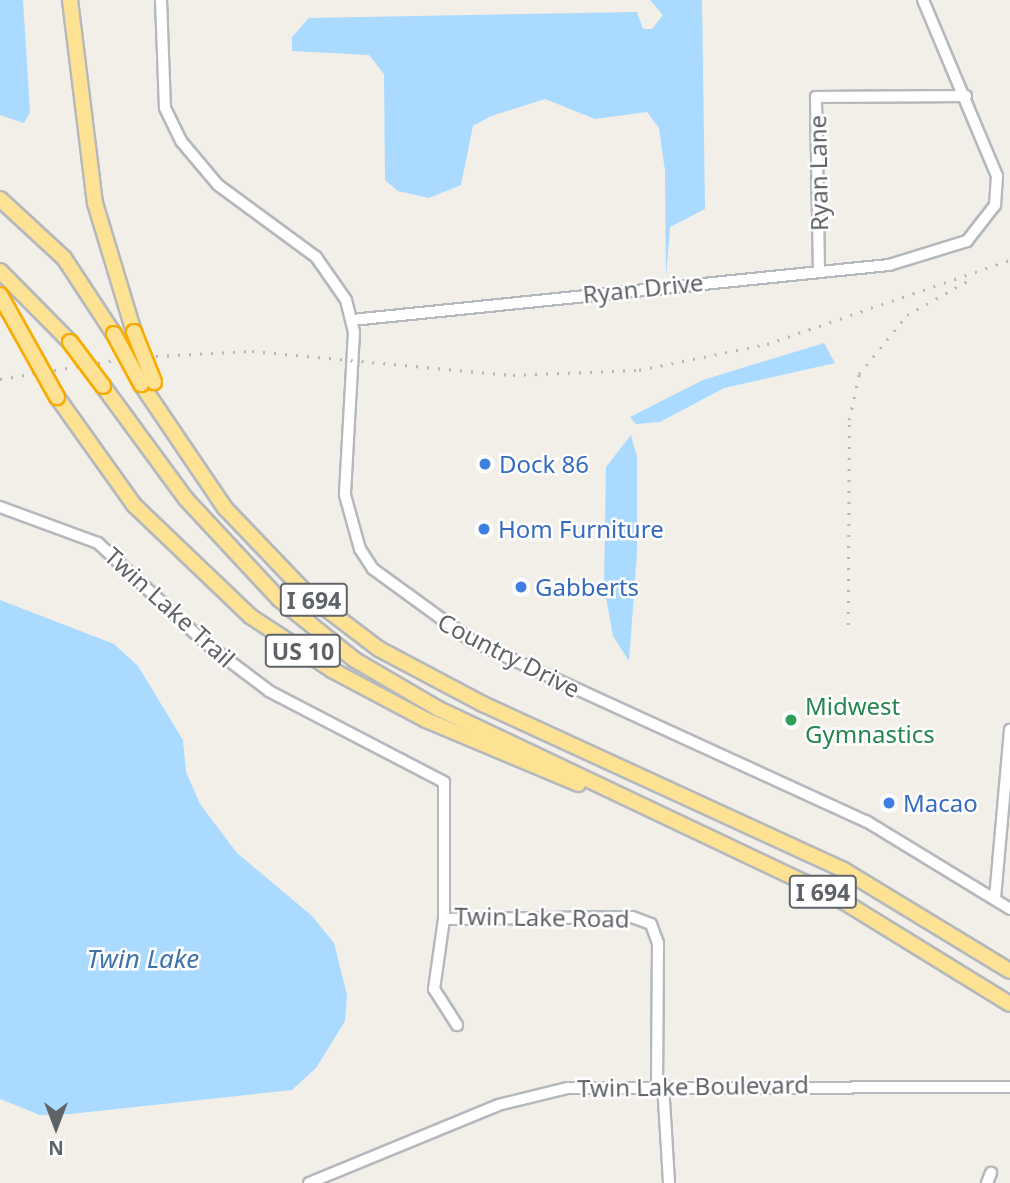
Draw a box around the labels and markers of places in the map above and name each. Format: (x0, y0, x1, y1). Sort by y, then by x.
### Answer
place label: Dock 86 (499, 450, 589, 478)
marker: Dock 86 (477, 456, 493, 472)
place label: Hom Furniture (498, 515, 664, 543)
marker: Hom Furniture (476, 521, 492, 537)
place label: Gabberts (535, 573, 639, 601)
marker: Gabberts (513, 579, 529, 595)
place label: Midwest Gymnastics (805, 692, 935, 748)
marker: Midwest Gymnastics (783, 712, 799, 728)
place label: Macao (903, 789, 978, 817)
marker: Macao (881, 795, 897, 811)

